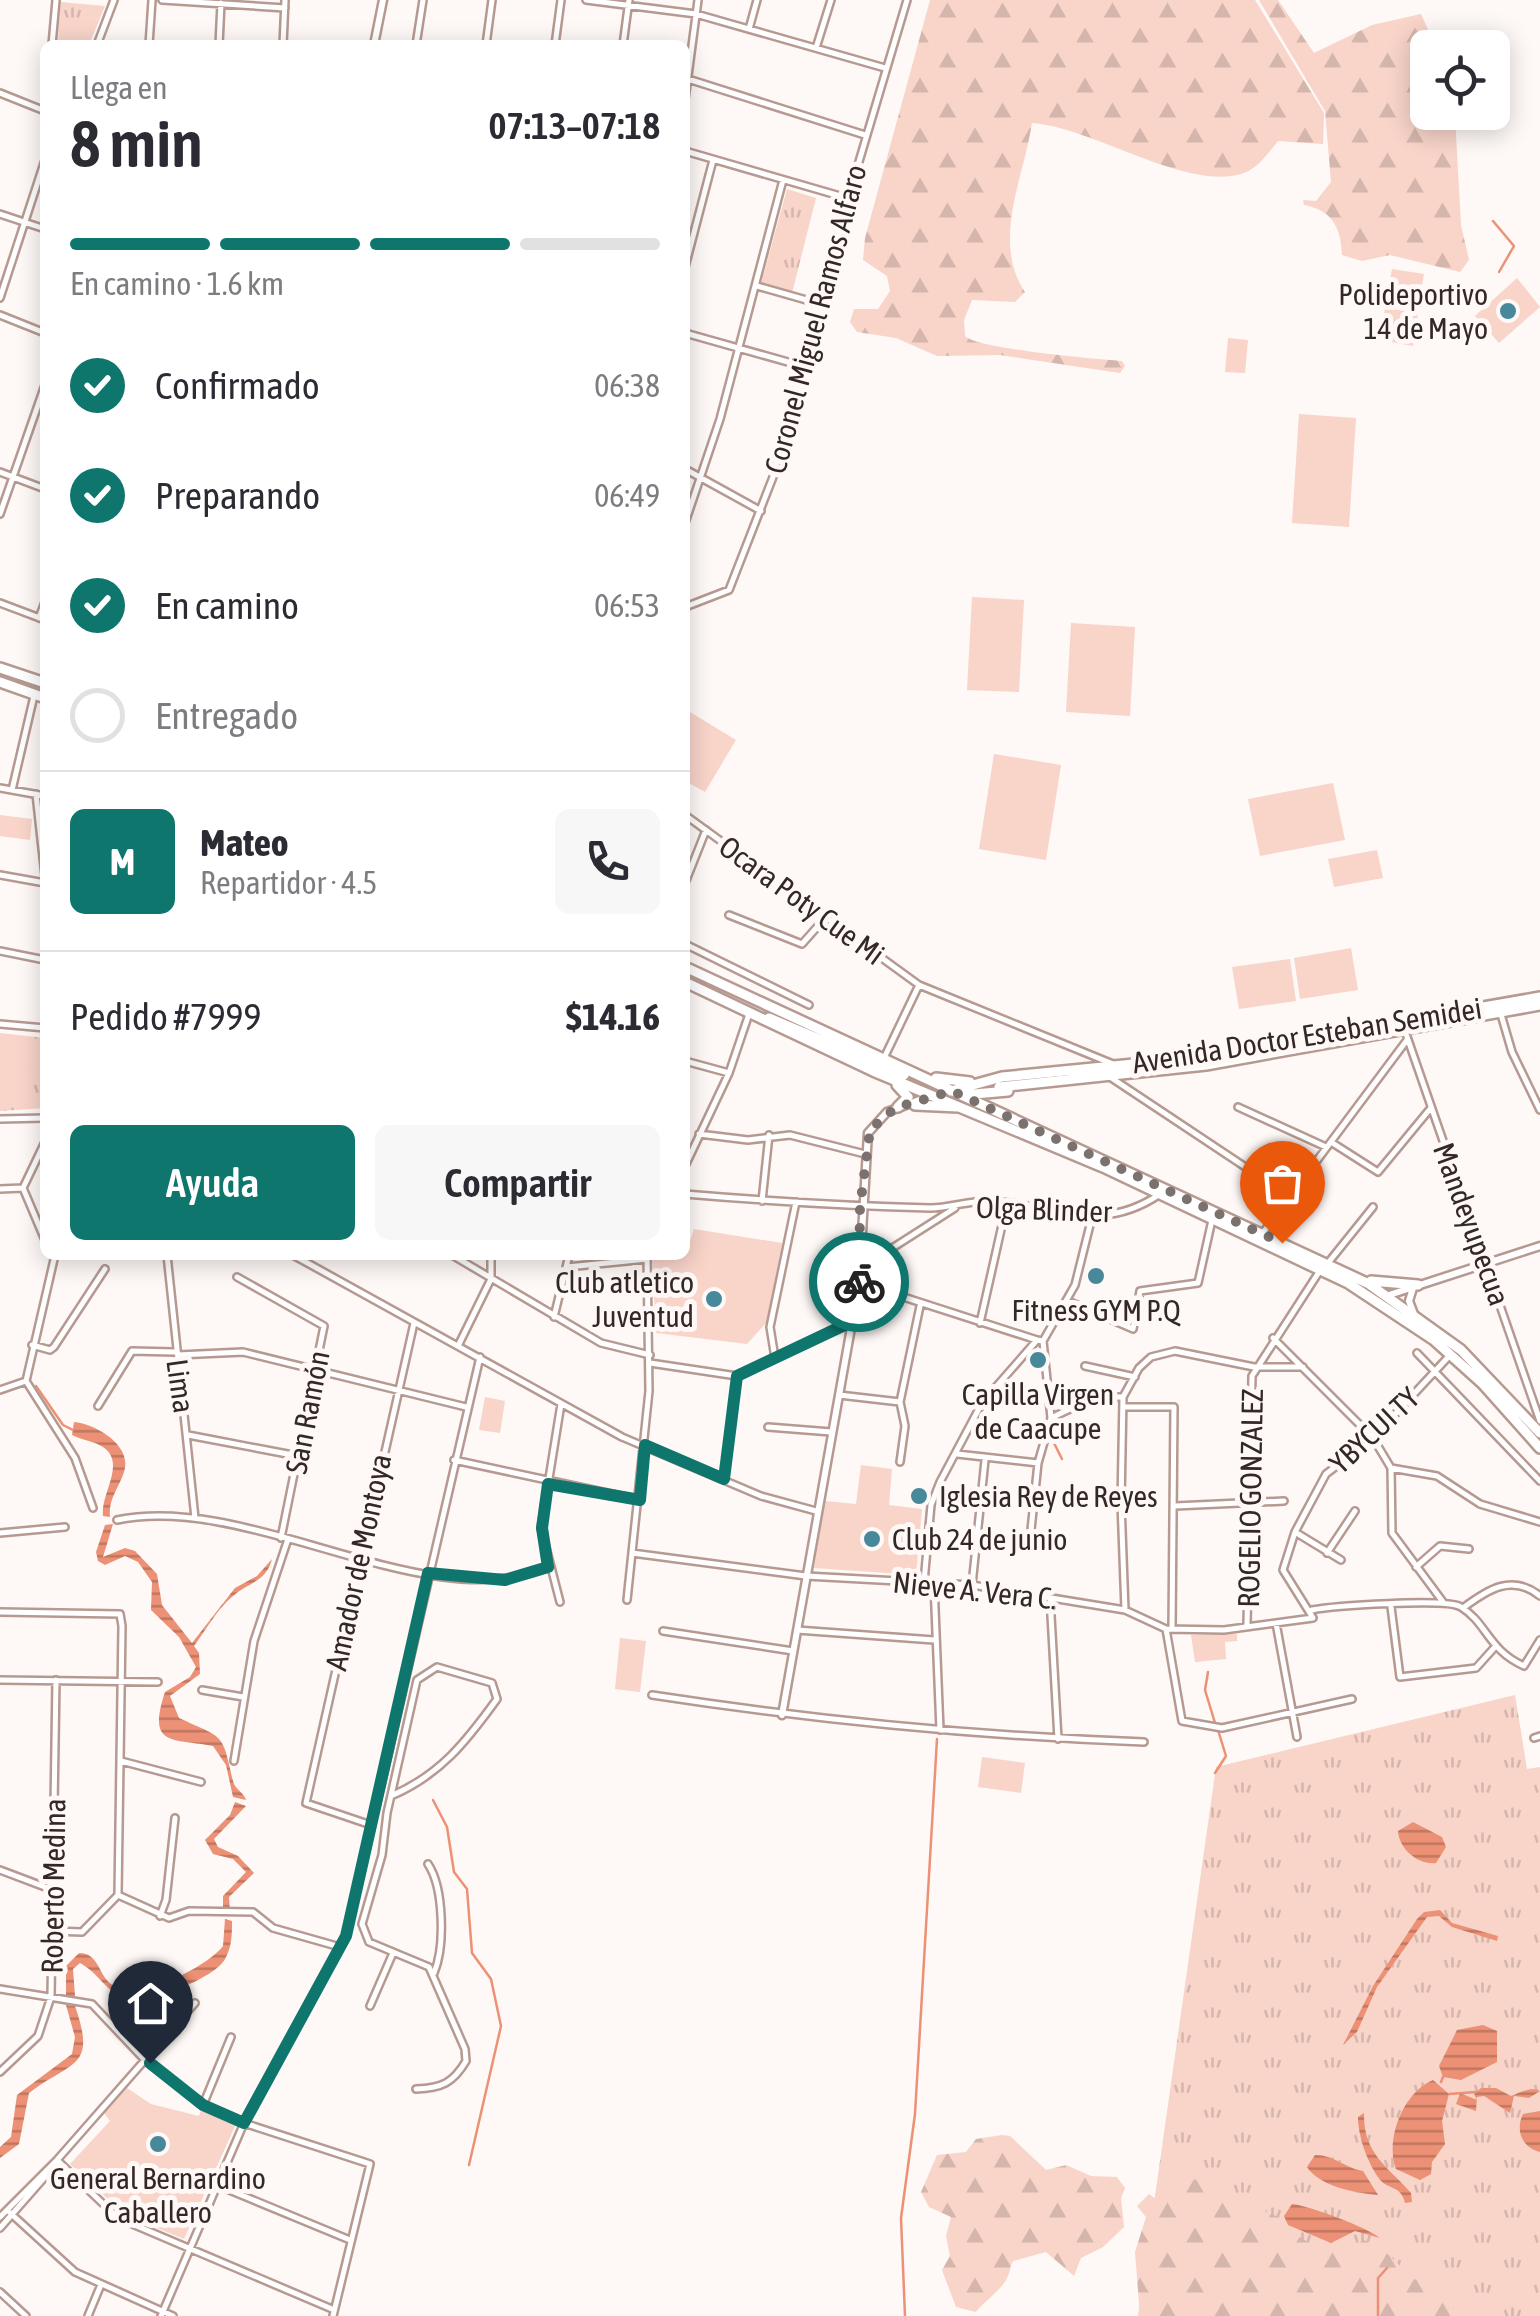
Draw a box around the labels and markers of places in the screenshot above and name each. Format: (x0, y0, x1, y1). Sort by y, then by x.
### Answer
place label: Polideportivo 14 de Mayo (1338, 277, 1488, 345)
marker: Polideportivo 14 de Mayo (1497, 300, 1519, 322)
pin (1240, 1141, 1325, 1244)
place label: Club atletico Juventud (555, 1265, 694, 1333)
marker: Fitness GYM P.Q (1085, 1265, 1107, 1287)
marker: Club atletico Juventud (703, 1288, 725, 1310)
place label: Fitness GYM P.Q (1012, 1293, 1181, 1327)
marker: Capilla Virgen de Caacupe (1027, 1349, 1049, 1371)
place label: Capilla Virgen de Caacupe (962, 1377, 1114, 1445)
place label: Iglesia Rey de Reyes (939, 1479, 1158, 1513)
marker: Iglesia Rey de Reyes (908, 1485, 930, 1507)
place label: Club 24 de junio (892, 1522, 1067, 1556)
marker: Club 24 de junio (861, 1528, 883, 1550)
pin (108, 1961, 193, 2064)
marker: General Bernardino Caballero (147, 2133, 169, 2155)
place label: General Bernardino Caballero (50, 2161, 266, 2229)

